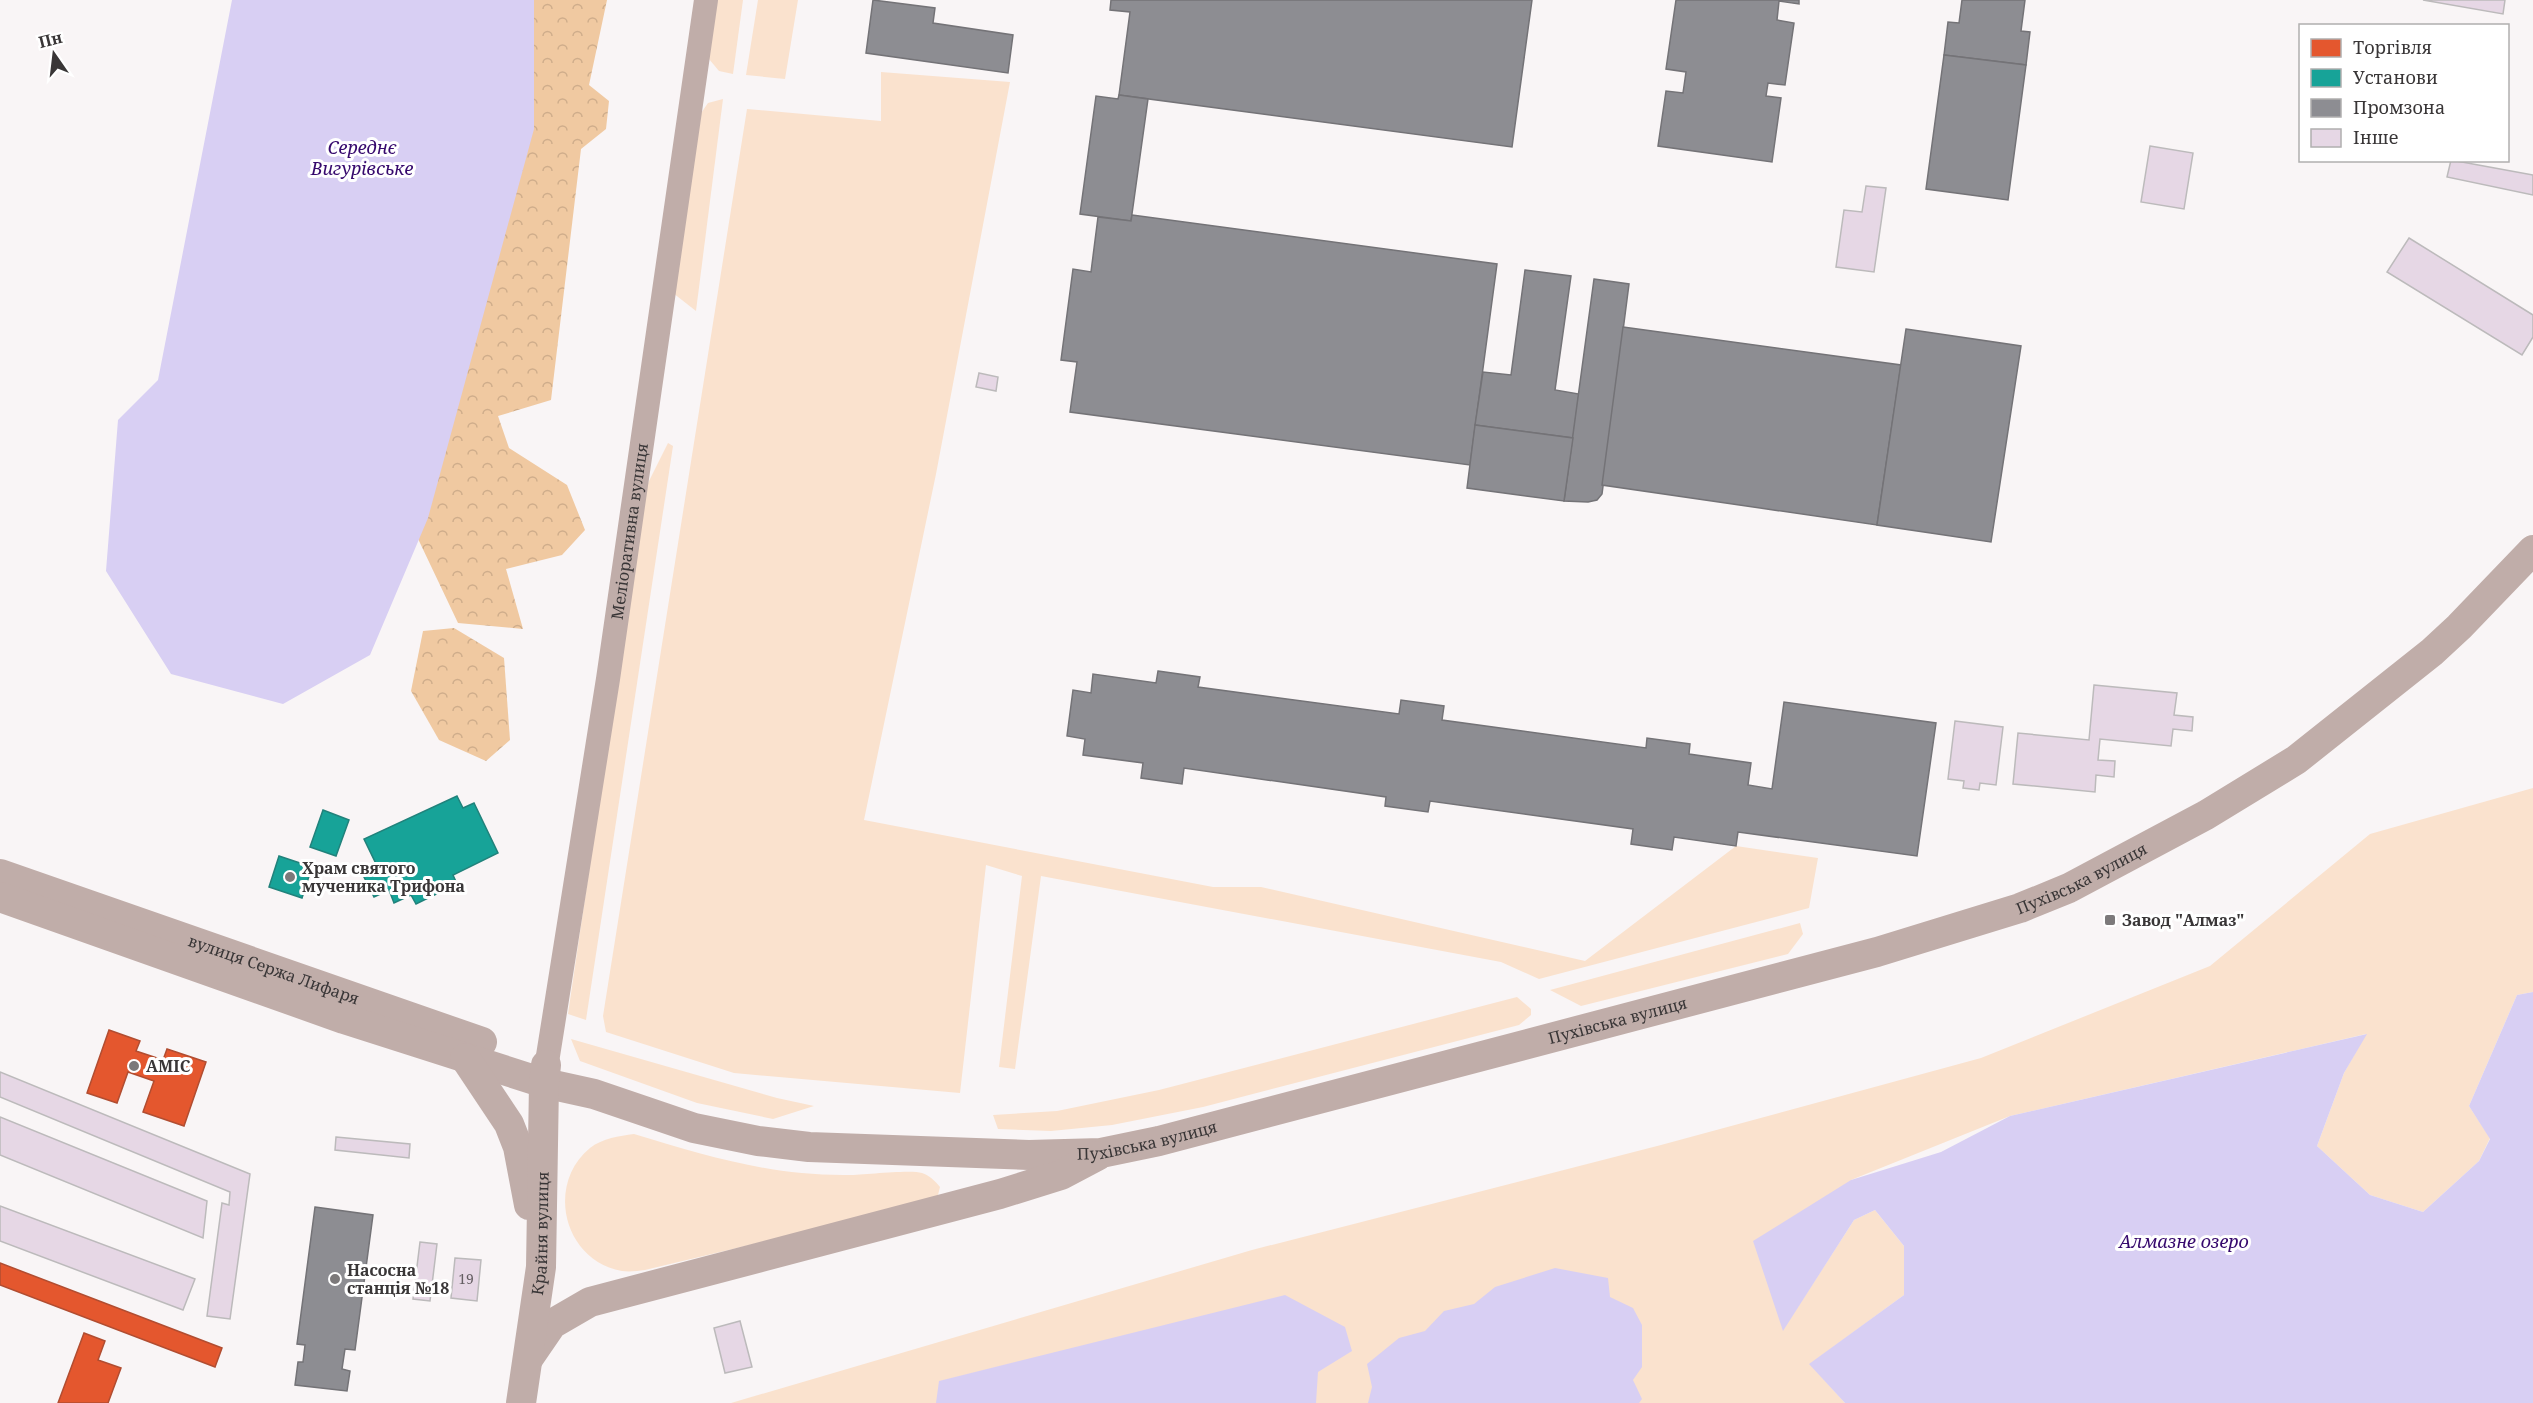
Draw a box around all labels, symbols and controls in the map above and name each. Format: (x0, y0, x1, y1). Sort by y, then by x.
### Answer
north arrow (24, 24, 84, 84)
legend (2299, 24, 2509, 162)
text: Пн (36, 26, 65, 53)
text: Торгівля (2353, 35, 2432, 59)
text: Установи (2353, 65, 2438, 89)
text: Промзона (2353, 95, 2445, 119)
text: Інше (2353, 125, 2398, 149)
water label: Середнє Вигурівське (310, 135, 413, 180)
street label: Меліоративна вулиця (606, 442, 653, 621)
street label: Пухівська вулиця (2013, 838, 2151, 919)
place label: Храм святого мученика Трифона (302, 857, 465, 897)
marker: Храм святого мученика Трифона (283, 870, 297, 884)
place label: Завод "Алмаз" (2122, 909, 2244, 931)
marker: Завод "Алмаз" (2103, 913, 2117, 927)
street label: вулиця Сержа Лифаря (185, 929, 362, 1009)
street label: Пухівська вулиця (1546, 991, 1689, 1049)
place label: AMIC (146, 1055, 191, 1077)
marker: AMIC (127, 1059, 141, 1073)
street label: Пухівська вулиця (1077, 1115, 1219, 1165)
street label: Крайня вулиця (526, 1171, 554, 1297)
water label: Алмазне озеро (2117, 1229, 2249, 1253)
place label: Насосна станція №18 (347, 1259, 449, 1299)
house number: 19 (458, 1269, 474, 1288)
marker: Насосна станція №18 (328, 1272, 342, 1286)

